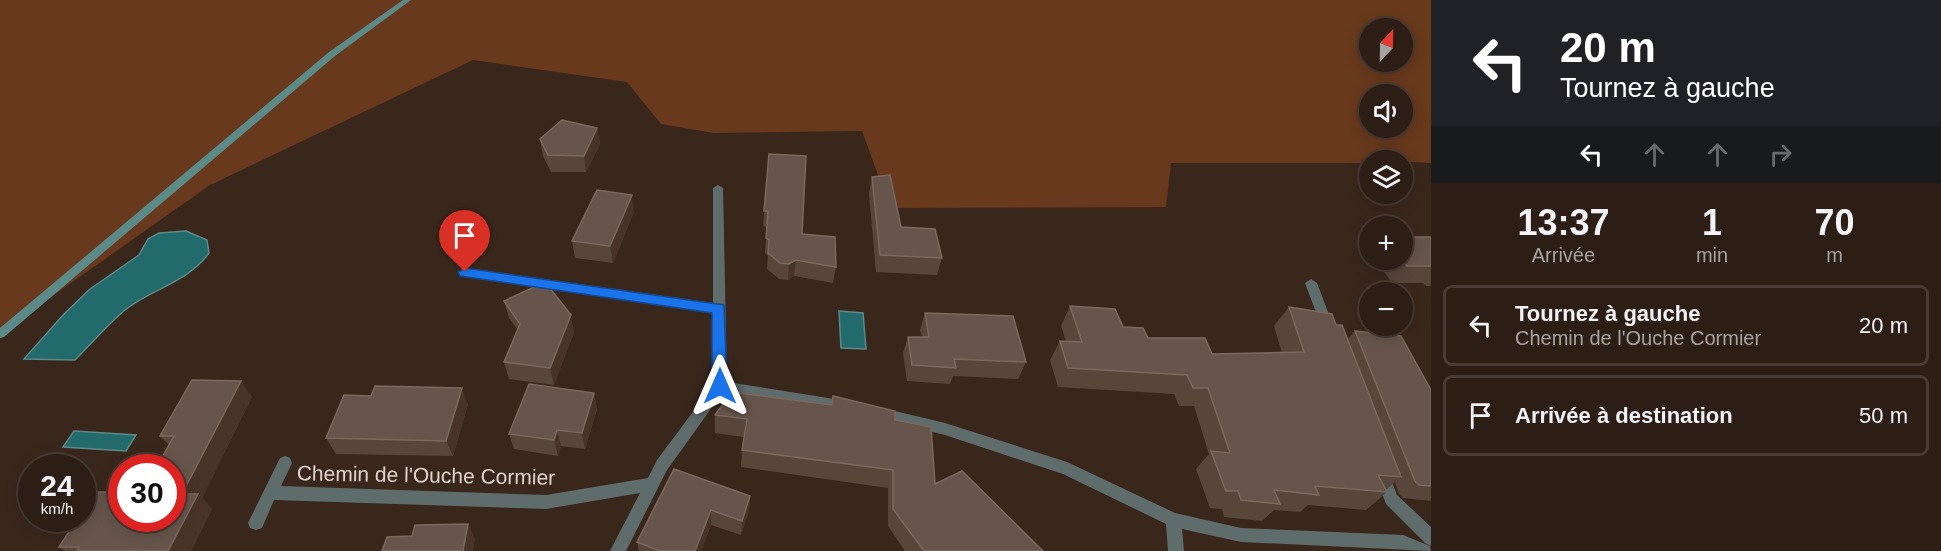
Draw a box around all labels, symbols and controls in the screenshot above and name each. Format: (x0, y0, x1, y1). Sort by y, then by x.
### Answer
north arrow (1359, 18, 1413, 72)
map controls (1359, 18, 1413, 336)
icon: left (1461, 24, 1539, 102)
text: 20 m (1560, 24, 1656, 71)
text: Tournez à gauche (1560, 73, 1775, 103)
button: sound (1359, 84, 1413, 138)
icon: left (1575, 138, 1608, 171)
icon: ahead (1638, 138, 1671, 171)
icon: ahead (1701, 138, 1734, 171)
icon: right (1764, 138, 1797, 171)
button: layers (1359, 150, 1413, 204)
text: 13:37 (1517, 202, 1609, 243)
text: 1 (1702, 202, 1722, 243)
text: 70 (1815, 202, 1855, 243)
pin (439, 210, 490, 272)
button: + (1359, 216, 1413, 270)
icon: arrive (448, 219, 481, 252)
text: Arrivée (1532, 244, 1595, 266)
text: min (1696, 244, 1728, 266)
text: m (1826, 244, 1843, 266)
button: − (1359, 282, 1413, 336)
text: Tournez à gauche (1515, 301, 1700, 326)
icon: left (1464, 309, 1497, 342)
text: 20 m (1859, 313, 1908, 338)
text: Chemin de l'Ouche Cormier (1515, 327, 1761, 349)
position arrow (688, 354, 752, 418)
icon: arrive (1464, 399, 1497, 432)
text: Arrivée à destination (1515, 403, 1733, 428)
text: 50 m (1859, 403, 1908, 428)
speed limit sign: 30 (108, 454, 186, 532)
street label: Chemin de l'Ouche Cormier (297, 461, 555, 489)
text: 24 (40, 469, 74, 502)
text: km/h (41, 500, 73, 517)

